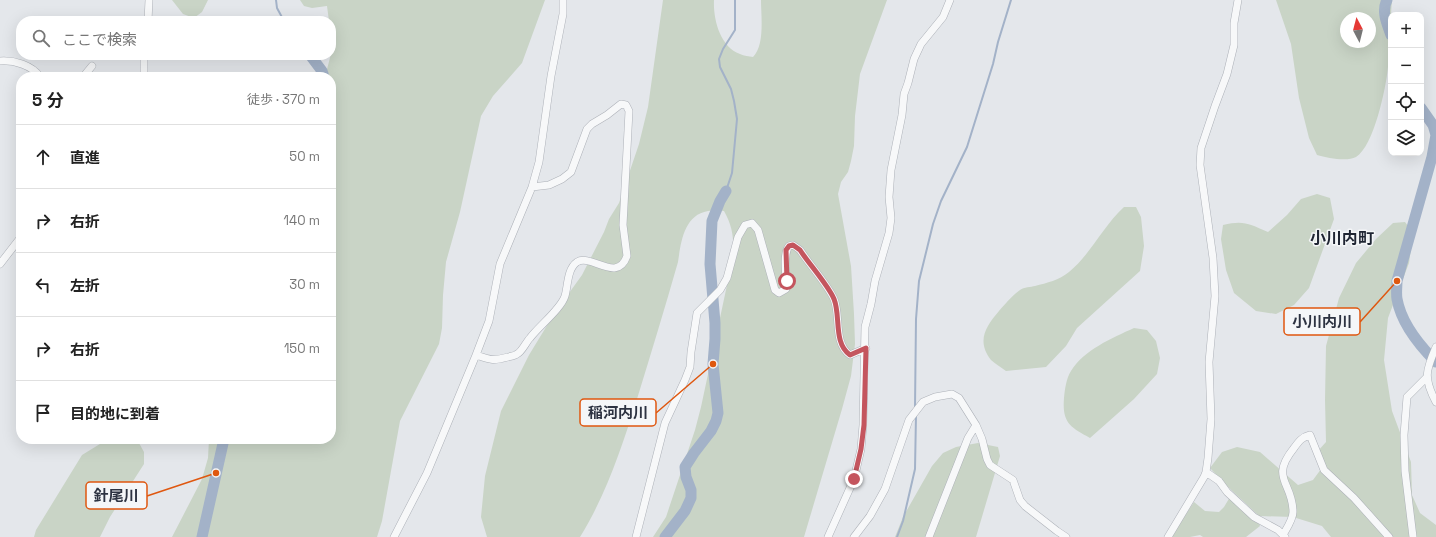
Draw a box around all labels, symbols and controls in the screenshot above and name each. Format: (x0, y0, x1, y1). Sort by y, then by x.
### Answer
north arrow (1340, 12, 1376, 48)
map controls (1388, 12, 1424, 156)
button: + (1388, 12, 1424, 48)
search box (16, 16, 336, 60)
icon: search (30, 27, 52, 49)
text: ここで検索 (62, 30, 137, 49)
button: − (1388, 48, 1424, 84)
button: locate (1388, 84, 1424, 120)
text: 5 分 (32, 89, 64, 111)
text: 徒歩 · 370 m (247, 91, 320, 108)
button: layers (1388, 120, 1424, 156)
icon: ahead (32, 146, 54, 168)
text: 直進 (70, 148, 100, 167)
text: 50 m (289, 148, 320, 165)
icon: right (32, 210, 54, 232)
text: 右折 (70, 212, 100, 231)
text: 140 m (284, 212, 320, 229)
district label: 小川内町 (1310, 228, 1374, 249)
route start (778, 272, 796, 290)
icon: left (32, 274, 54, 296)
text: 左折 (70, 276, 100, 295)
text: 30 m (289, 276, 320, 293)
callout: 小川内川 (1284, 308, 1360, 335)
text: 小川内川 (1292, 312, 1352, 331)
icon: right (32, 338, 54, 360)
text: 右折 (70, 340, 100, 359)
text: 150 m (284, 340, 320, 357)
callout: 稲河内川 (580, 399, 656, 426)
icon: arrive (32, 402, 54, 424)
text: 稲河内川 (588, 403, 648, 422)
text: 目的地に到着 (70, 404, 160, 423)
route end (845, 470, 863, 488)
callout: 針尾川 (86, 482, 147, 509)
text: 針尾川 (93, 486, 139, 505)

